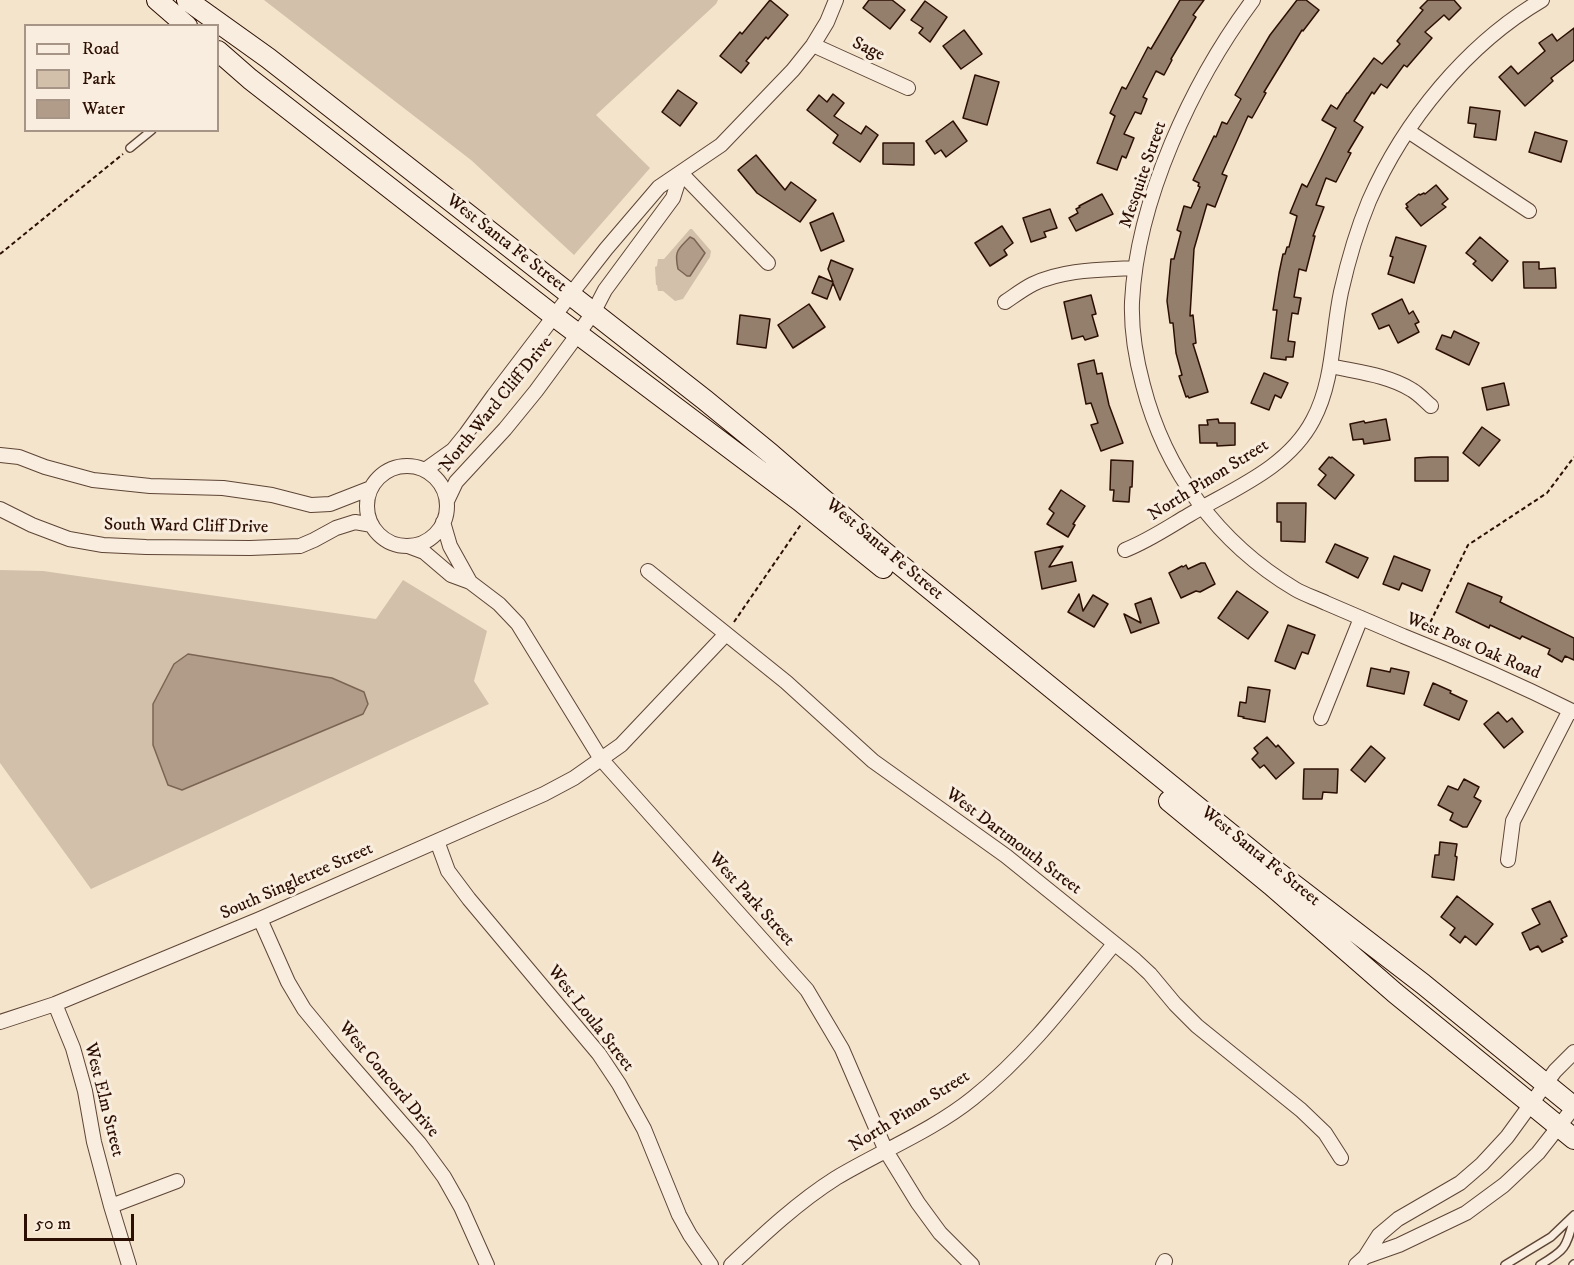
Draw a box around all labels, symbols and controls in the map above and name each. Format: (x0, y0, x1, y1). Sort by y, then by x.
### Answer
legend (24, 24, 219, 132)
street label: Sage (848, 33, 888, 67)
text: Road (82, 38, 119, 60)
text: Park (82, 68, 116, 90)
text: Water (82, 98, 125, 120)
street label: Mesquite Street (1116, 119, 1172, 231)
street label: West Santa Fe Street (441, 190, 571, 298)
street label: North Ward Cliff Drive (436, 333, 558, 477)
street label: North Pinon Street (1145, 435, 1273, 527)
street label: West Santa Fe Street (821, 495, 947, 605)
street label: South Ward Cliff Drive (104, 515, 268, 539)
street label: West Post Oak Road (1403, 609, 1543, 685)
street label: West Dartmouth Street (941, 784, 1085, 900)
street label: West Santa Fe Street (1196, 802, 1324, 912)
street label: South Singletree Street (217, 839, 377, 925)
street label: West Park Street (703, 849, 799, 951)
street label: West Loula Street (542, 962, 638, 1076)
street label: West Concord Drive (333, 1018, 443, 1142)
street label: West Elm Street (78, 1041, 128, 1159)
street label: North Pinon Street (846, 1066, 974, 1158)
scale bar (27, 1202, 136, 1240)
text: 50 m (35, 1213, 71, 1235)

